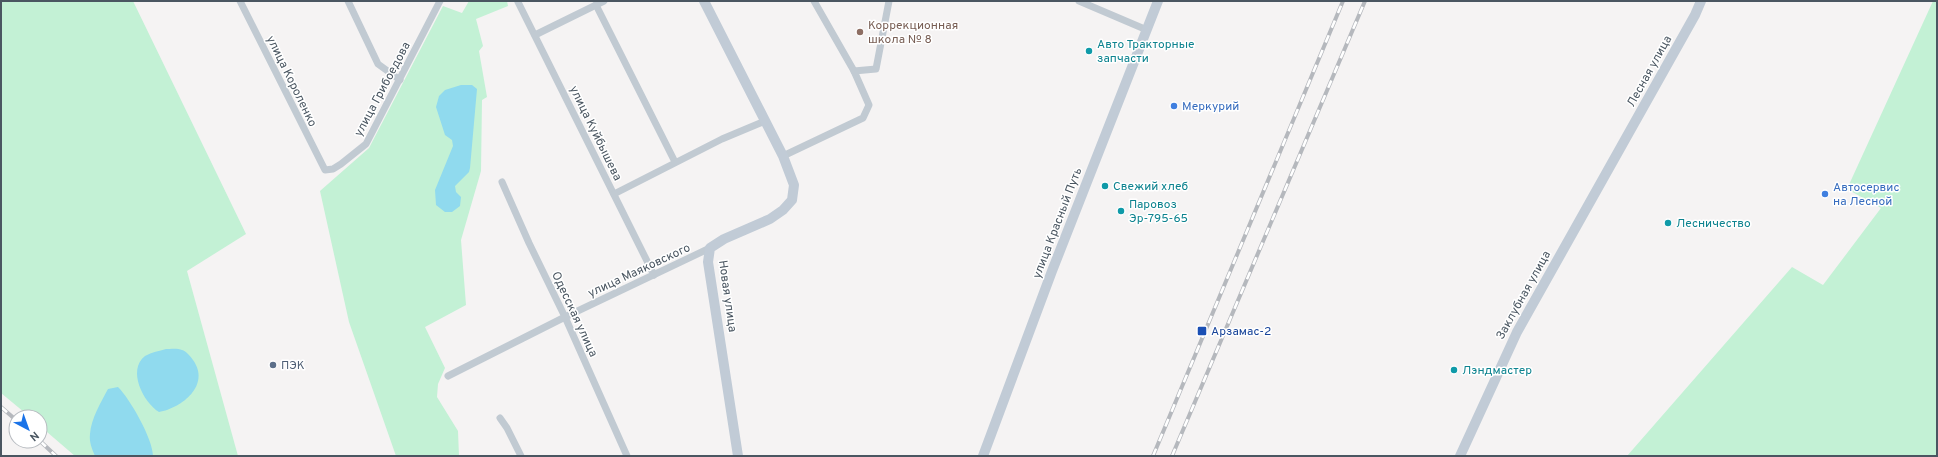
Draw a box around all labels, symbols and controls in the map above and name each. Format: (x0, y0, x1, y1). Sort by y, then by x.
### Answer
place label: Коррекционная школа № 8 (868, 18, 958, 48)
marker: Коррекционная школа № 8 (855, 27, 865, 37)
street label: улица Короленко (262, 33, 320, 130)
street label: Лесная улица (1624, 33, 1676, 110)
place label: Авто Тракторные запчасти (1097, 37, 1194, 67)
street label: улица Грибоедова (351, 39, 415, 140)
marker: Авто Тракторные запчасти (1084, 46, 1094, 56)
street label: улица Куйбышева (565, 83, 625, 184)
place label: Меркурий (1182, 99, 1239, 115)
marker: Меркурий (1169, 101, 1179, 111)
street label: улица Красный Путь (1029, 166, 1086, 281)
place label: Свежий хлеб (1113, 179, 1188, 195)
place label: Автосервис на Лесной (1833, 180, 1899, 210)
marker: Свежий хлеб (1100, 181, 1110, 191)
marker: Автосервис на Лесной (1820, 189, 1830, 199)
place label: Паровоз Эр-795-65 (1129, 197, 1188, 227)
marker: Паровоз Эр-795-65 (1116, 206, 1126, 216)
place label: Лесничество (1676, 216, 1751, 232)
marker: Лесничество (1663, 218, 1673, 228)
street label: улица Маяковского (586, 240, 694, 302)
street label: Заклубная улица (1493, 248, 1555, 343)
street label: Новая улица (714, 259, 740, 333)
street label: Одесская улица (547, 269, 601, 360)
place label: Арзамас-2 (1211, 324, 1271, 340)
marker: Арзамас-2 (1196, 325, 1208, 337)
place label: ПЭК (281, 358, 305, 374)
marker: ПЭК (268, 360, 278, 370)
place label: Лэндмастер (1462, 363, 1532, 379)
marker: Лэндмастер (1449, 365, 1459, 375)
north arrow (8, 409, 48, 449)
text: N (26, 428, 41, 444)

